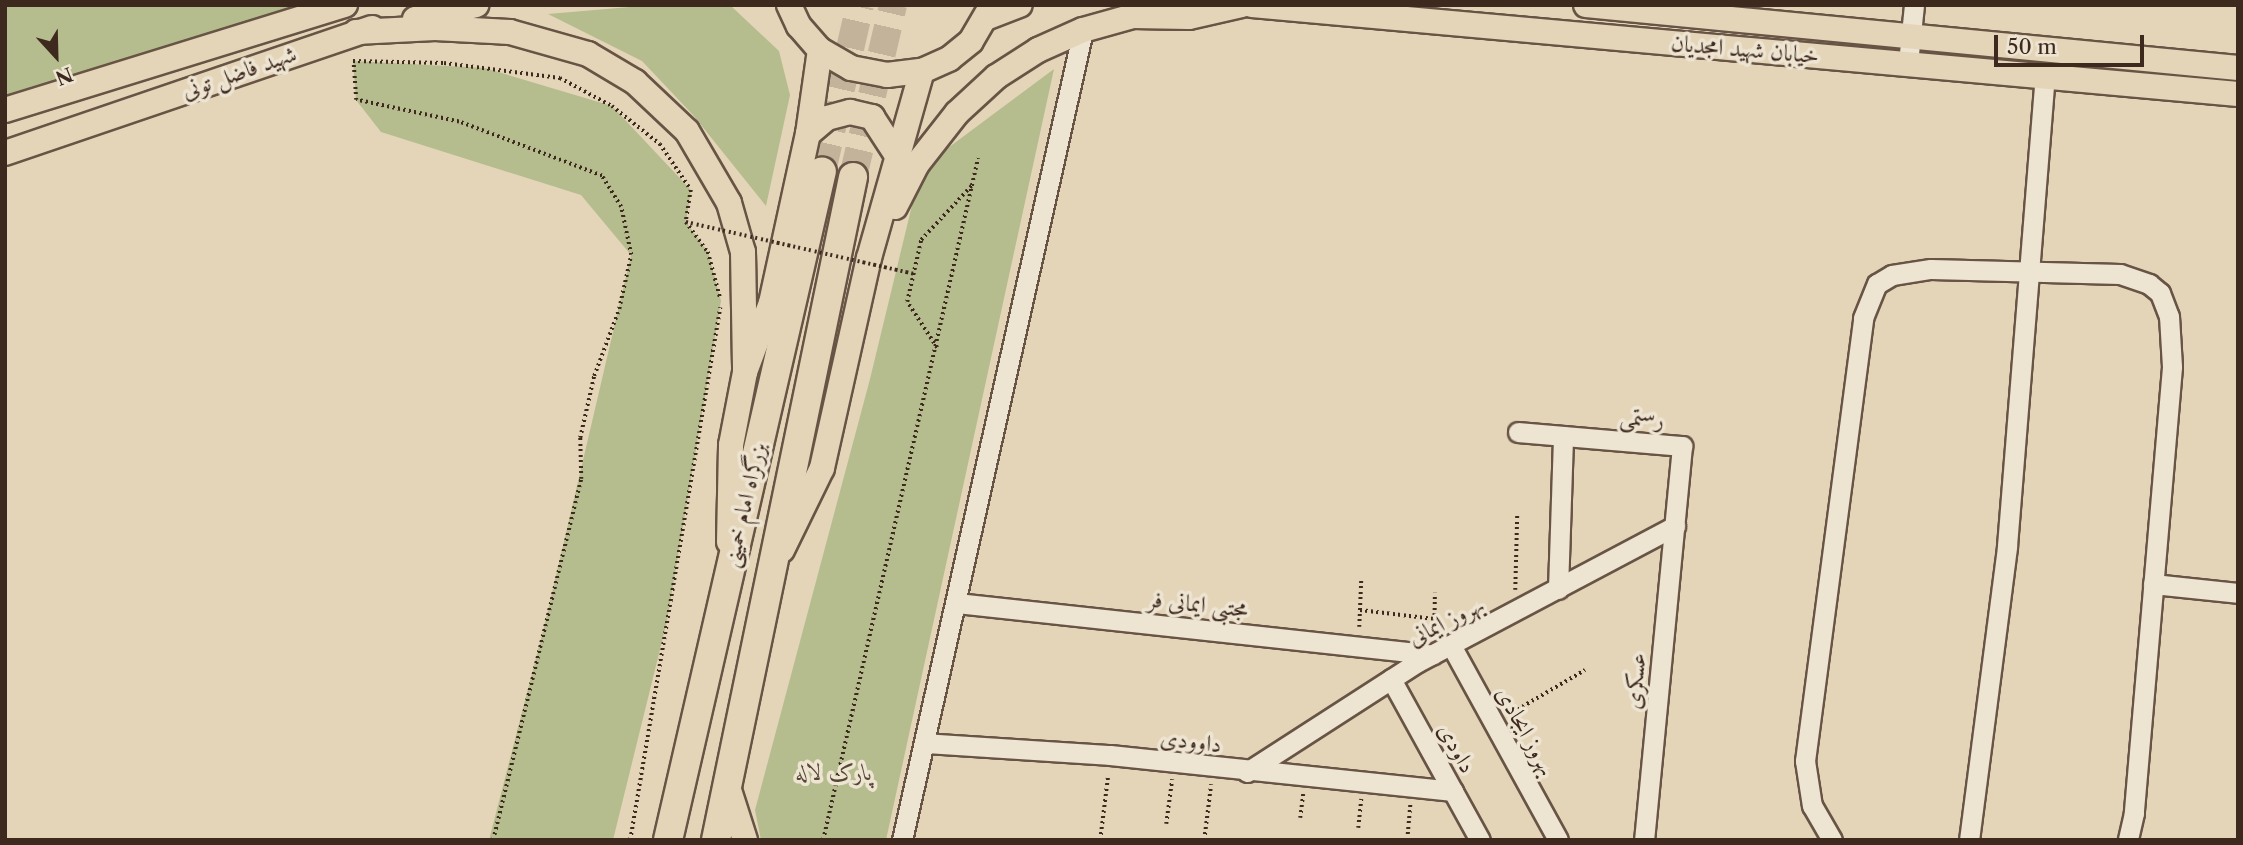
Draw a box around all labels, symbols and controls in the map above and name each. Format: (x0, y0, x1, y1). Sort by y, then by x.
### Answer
north arrow (21, 21, 91, 91)
scale bar (1998, 21, 2148, 65)
street label: خیابان شهید امجدیان (1670, 29, 1820, 69)
text: 50 m (2007, 34, 2057, 59)
street label: شهید فاضل تونی (178, 40, 300, 104)
text: N (52, 62, 76, 90)
street label: رستمی (1619, 402, 1665, 434)
street label: بزرگراه امام خمینی (716, 440, 772, 570)
street label: مجتبی ایمانی فر (1147, 585, 1249, 623)
street label: بهروز ایمانی (1403, 590, 1489, 652)
street label: عسکری (1618, 651, 1652, 711)
street label: بهروز ایجادی (1490, 682, 1562, 780)
street label: داودی (1432, 718, 1482, 778)
street label: داوودی (1159, 724, 1223, 758)
park label: پارک لاله (796, 758, 872, 786)

